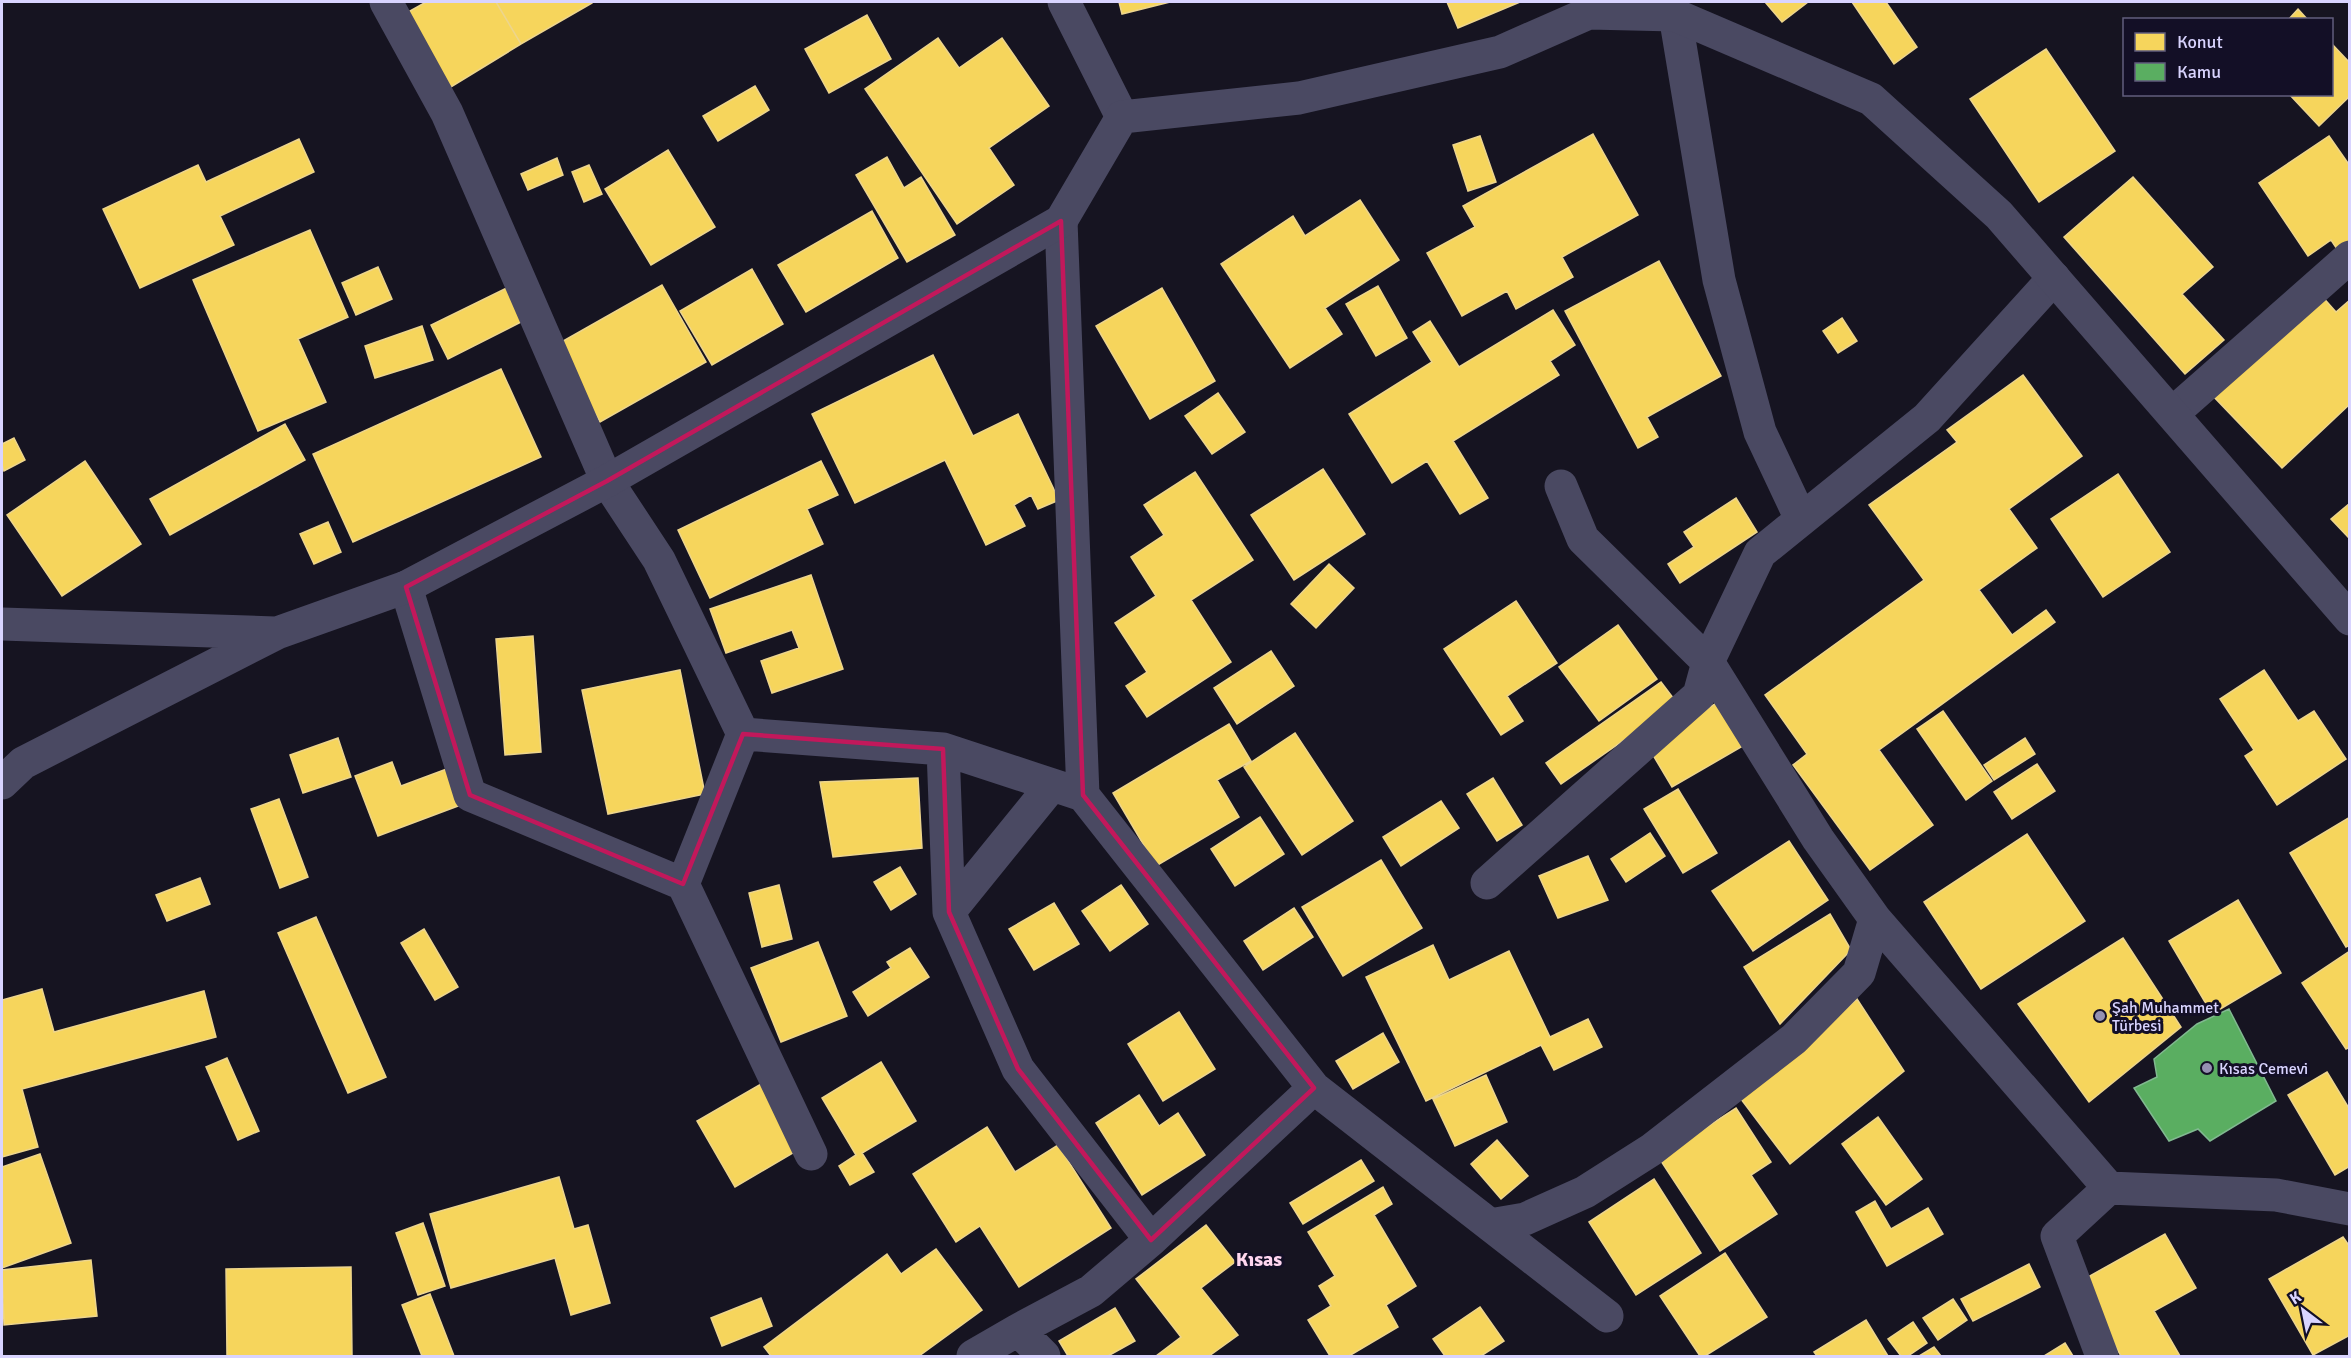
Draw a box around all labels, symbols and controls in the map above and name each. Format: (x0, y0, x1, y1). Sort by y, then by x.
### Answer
legend (2123, 18, 2333, 96)
text: Konut (2177, 31, 2223, 53)
text: Kamu (2177, 61, 2221, 83)
place label: Şah Muhammet Türbesi (2112, 998, 2219, 1036)
marker: Şah Muhammet Türbesi (2093, 1009, 2107, 1023)
place label: Kısas Cemevi (2219, 1059, 2308, 1079)
marker: Kısas Cemevi (2200, 1061, 2214, 1075)
district label: Kısas (1236, 1247, 1282, 1272)
north arrow (2273, 1280, 2333, 1340)
text: K (2286, 1287, 2305, 1309)

